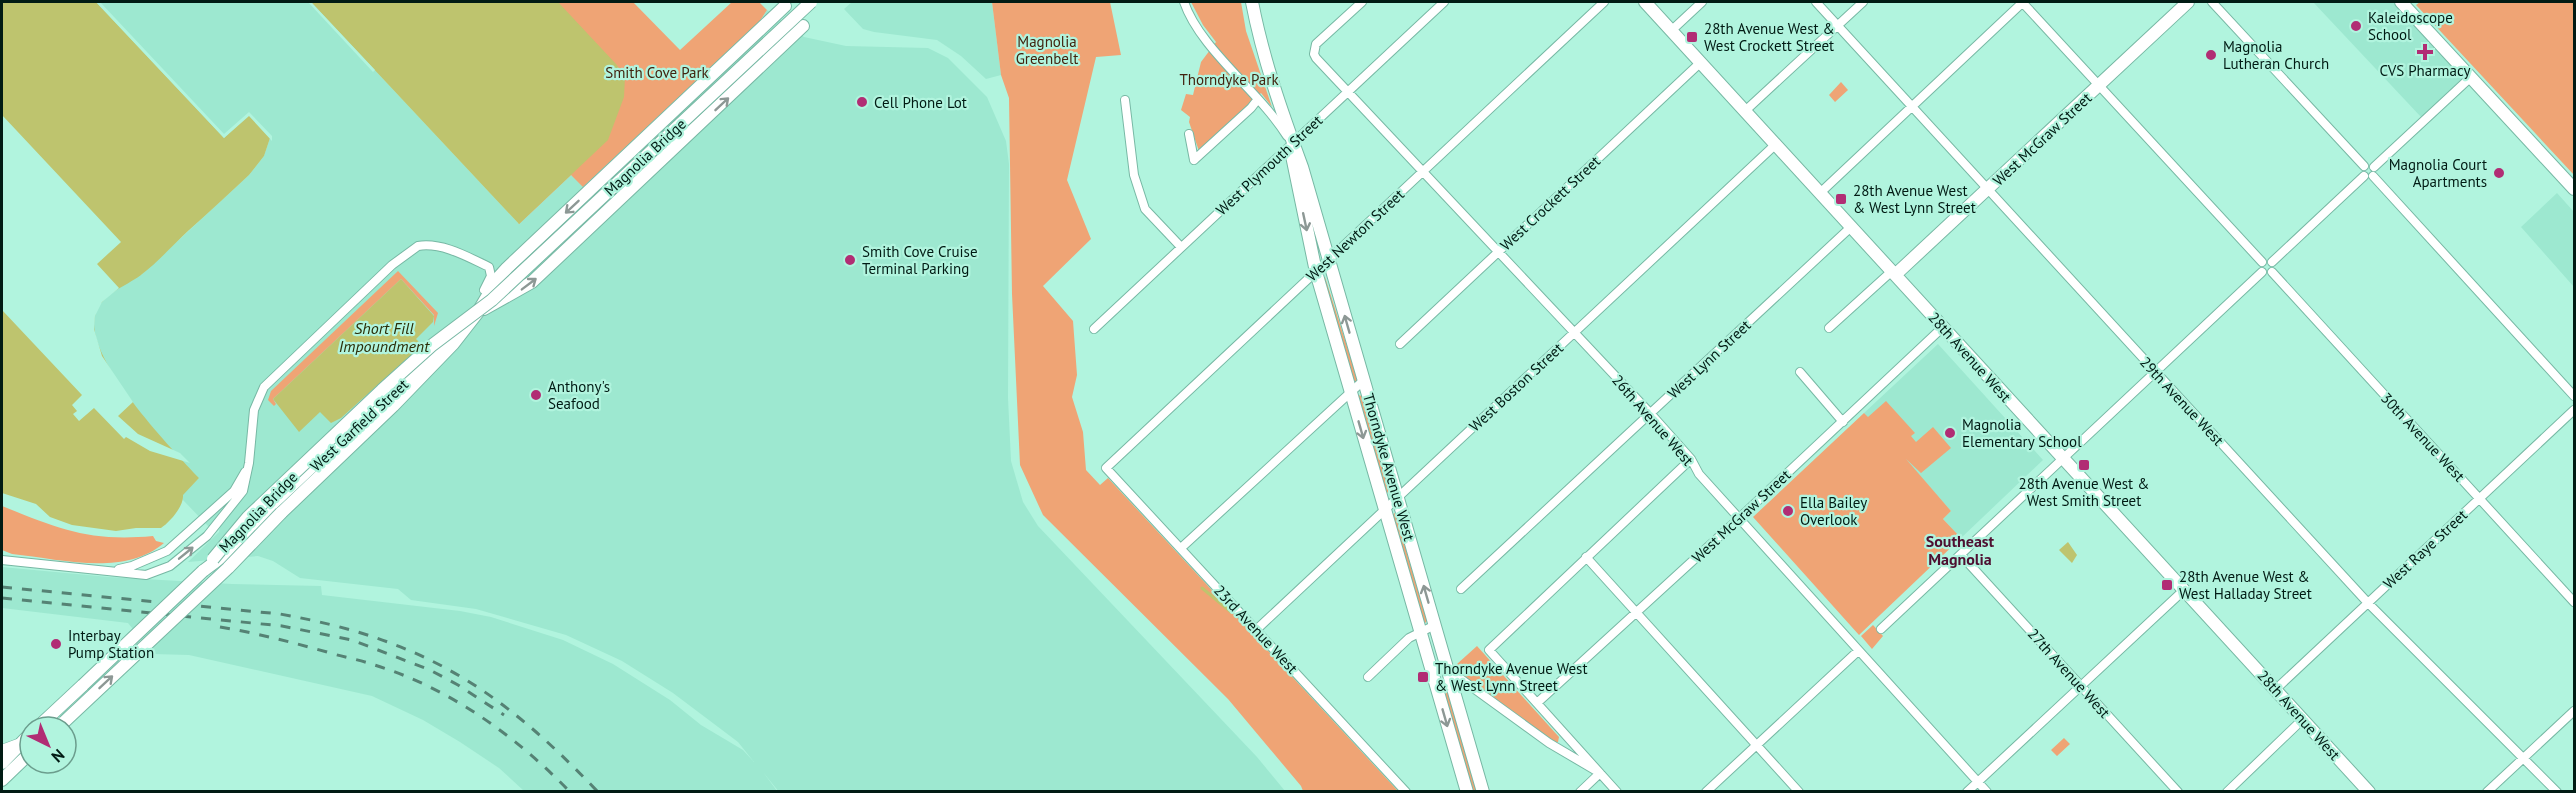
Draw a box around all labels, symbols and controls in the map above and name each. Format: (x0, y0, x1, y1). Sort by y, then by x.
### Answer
place label: Kaleidoscope School (2368, 8, 2453, 44)
place label: 28th Avenue West & West Crockett Street (1704, 19, 1835, 55)
marker: Kaleidoscope School (2349, 19, 2363, 33)
marker: 28th Avenue West & West Crockett Street (1685, 30, 1699, 44)
park label: Magnolia Greenbelt (1016, 32, 1078, 68)
place label: Magnolia Lutheran Church (2223, 37, 2329, 73)
marker: CVS Pharmacy (2418, 45, 2432, 59)
marker: Magnolia Lutheran Church (2204, 48, 2218, 62)
place label: CVS Pharmacy (2380, 61, 2470, 80)
park label: Smith Cove Park (605, 63, 710, 82)
park label: Thorndyke Park (1179, 70, 1279, 89)
street label: West McGraw Street (1989, 88, 2095, 190)
place label: Cell Phone Lot (874, 93, 967, 112)
marker: Cell Phone Lot (855, 95, 869, 109)
one-way arrow (714, 97, 729, 111)
street label: West Plymouth Street (1212, 111, 1326, 219)
street label: Magnolia Bridge (600, 114, 690, 200)
street label: West Crockett Street (1496, 152, 1604, 254)
place label: Magnolia Court Apartments (2389, 155, 2487, 191)
marker: Magnolia Court Apartments (2492, 166, 2506, 180)
place label: 28th Avenue West & West Lynn Street (1853, 181, 1976, 217)
street label: West Newton Street (1302, 185, 1408, 285)
marker: 28th Avenue West & West Lynn Street (1834, 192, 1848, 206)
one-way arrow (564, 200, 579, 214)
one-way arrow (1299, 212, 1311, 231)
place label: Smith Cove Cruise Terminal Parking (862, 242, 978, 278)
marker: Smith Cove Cruise Terminal Parking (843, 253, 857, 267)
one-way arrow (520, 277, 536, 290)
street label: 28th Avenue West (1925, 308, 2015, 406)
one-way arrow (1341, 315, 1352, 334)
street label: West Lynn Street (1663, 316, 1755, 402)
water label: Short Fill Impoundment (339, 318, 430, 356)
street label: West Boston Street (1465, 339, 1567, 435)
street label: 29th Avenue West (2136, 353, 2228, 449)
street label: 26th Avenue West (1608, 371, 1698, 469)
street label: West Garfield Street (306, 375, 412, 475)
place label: Anthony's Seafood (548, 377, 610, 413)
marker: Anthony's Seafood (529, 388, 543, 402)
street label: 30th Avenue West (2377, 389, 2469, 485)
street label: Thorndyke Avenue West (1359, 391, 1419, 543)
place label: Magnolia Elementary School (1962, 415, 2082, 451)
one-way arrow (1356, 420, 1367, 439)
marker: Magnolia Elementary School (1943, 426, 1957, 440)
marker: 28th Avenue West & West Smith Street (2077, 458, 2091, 472)
street label: West McGraw Street (1688, 465, 1794, 567)
street label: Magnolia Bridge (215, 468, 301, 556)
place label: 28th Avenue West & West Smith Street (2019, 474, 2149, 510)
place label: Ella Bailey Overlook (1800, 493, 1867, 529)
marker: Ella Bailey Overlook (1781, 504, 1795, 518)
street label: West Raye Street (2379, 505, 2471, 593)
district label: Southeast Magnolia (1926, 531, 1995, 569)
one-way arrow (178, 546, 194, 559)
place label: 28th Avenue West & West Halladay Street (2179, 567, 2312, 603)
marker: 28th Avenue West & West Halladay Street (2160, 578, 2174, 592)
street label: 23rd Avenue West (1210, 581, 1302, 677)
one-way arrow (1420, 585, 1431, 604)
street label: 27th Avenue West (2024, 624, 2114, 722)
place label: Interbay Pump Station (68, 626, 154, 662)
marker: Interbay Pump Station (49, 637, 63, 651)
place label: Thorndyke Avenue West & West Lynn Street (1435, 659, 1587, 695)
street label: 28th Avenue West (2254, 666, 2344, 764)
marker: Thorndyke Avenue West & West Lynn Street (1416, 670, 1430, 684)
one-way arrow (99, 675, 114, 689)
one-way arrow (1440, 708, 1451, 727)
north arrow (18, 715, 78, 775)
text: N (48, 745, 69, 767)

